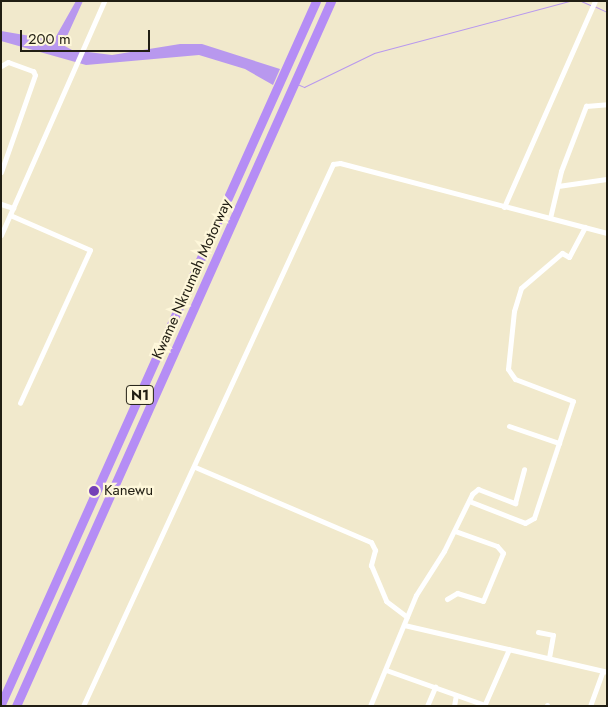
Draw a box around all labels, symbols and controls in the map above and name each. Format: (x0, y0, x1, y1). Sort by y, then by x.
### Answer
scale bar (22, 20, 152, 52)
text: 200 m (28, 28, 71, 50)
street label: Kwame Nkrumah Motorway (149, 196, 235, 362)
road number: N1 (125, 384, 155, 406)
place label: Kanewu (104, 482, 153, 500)
marker: Kanewu (88, 485, 100, 497)

